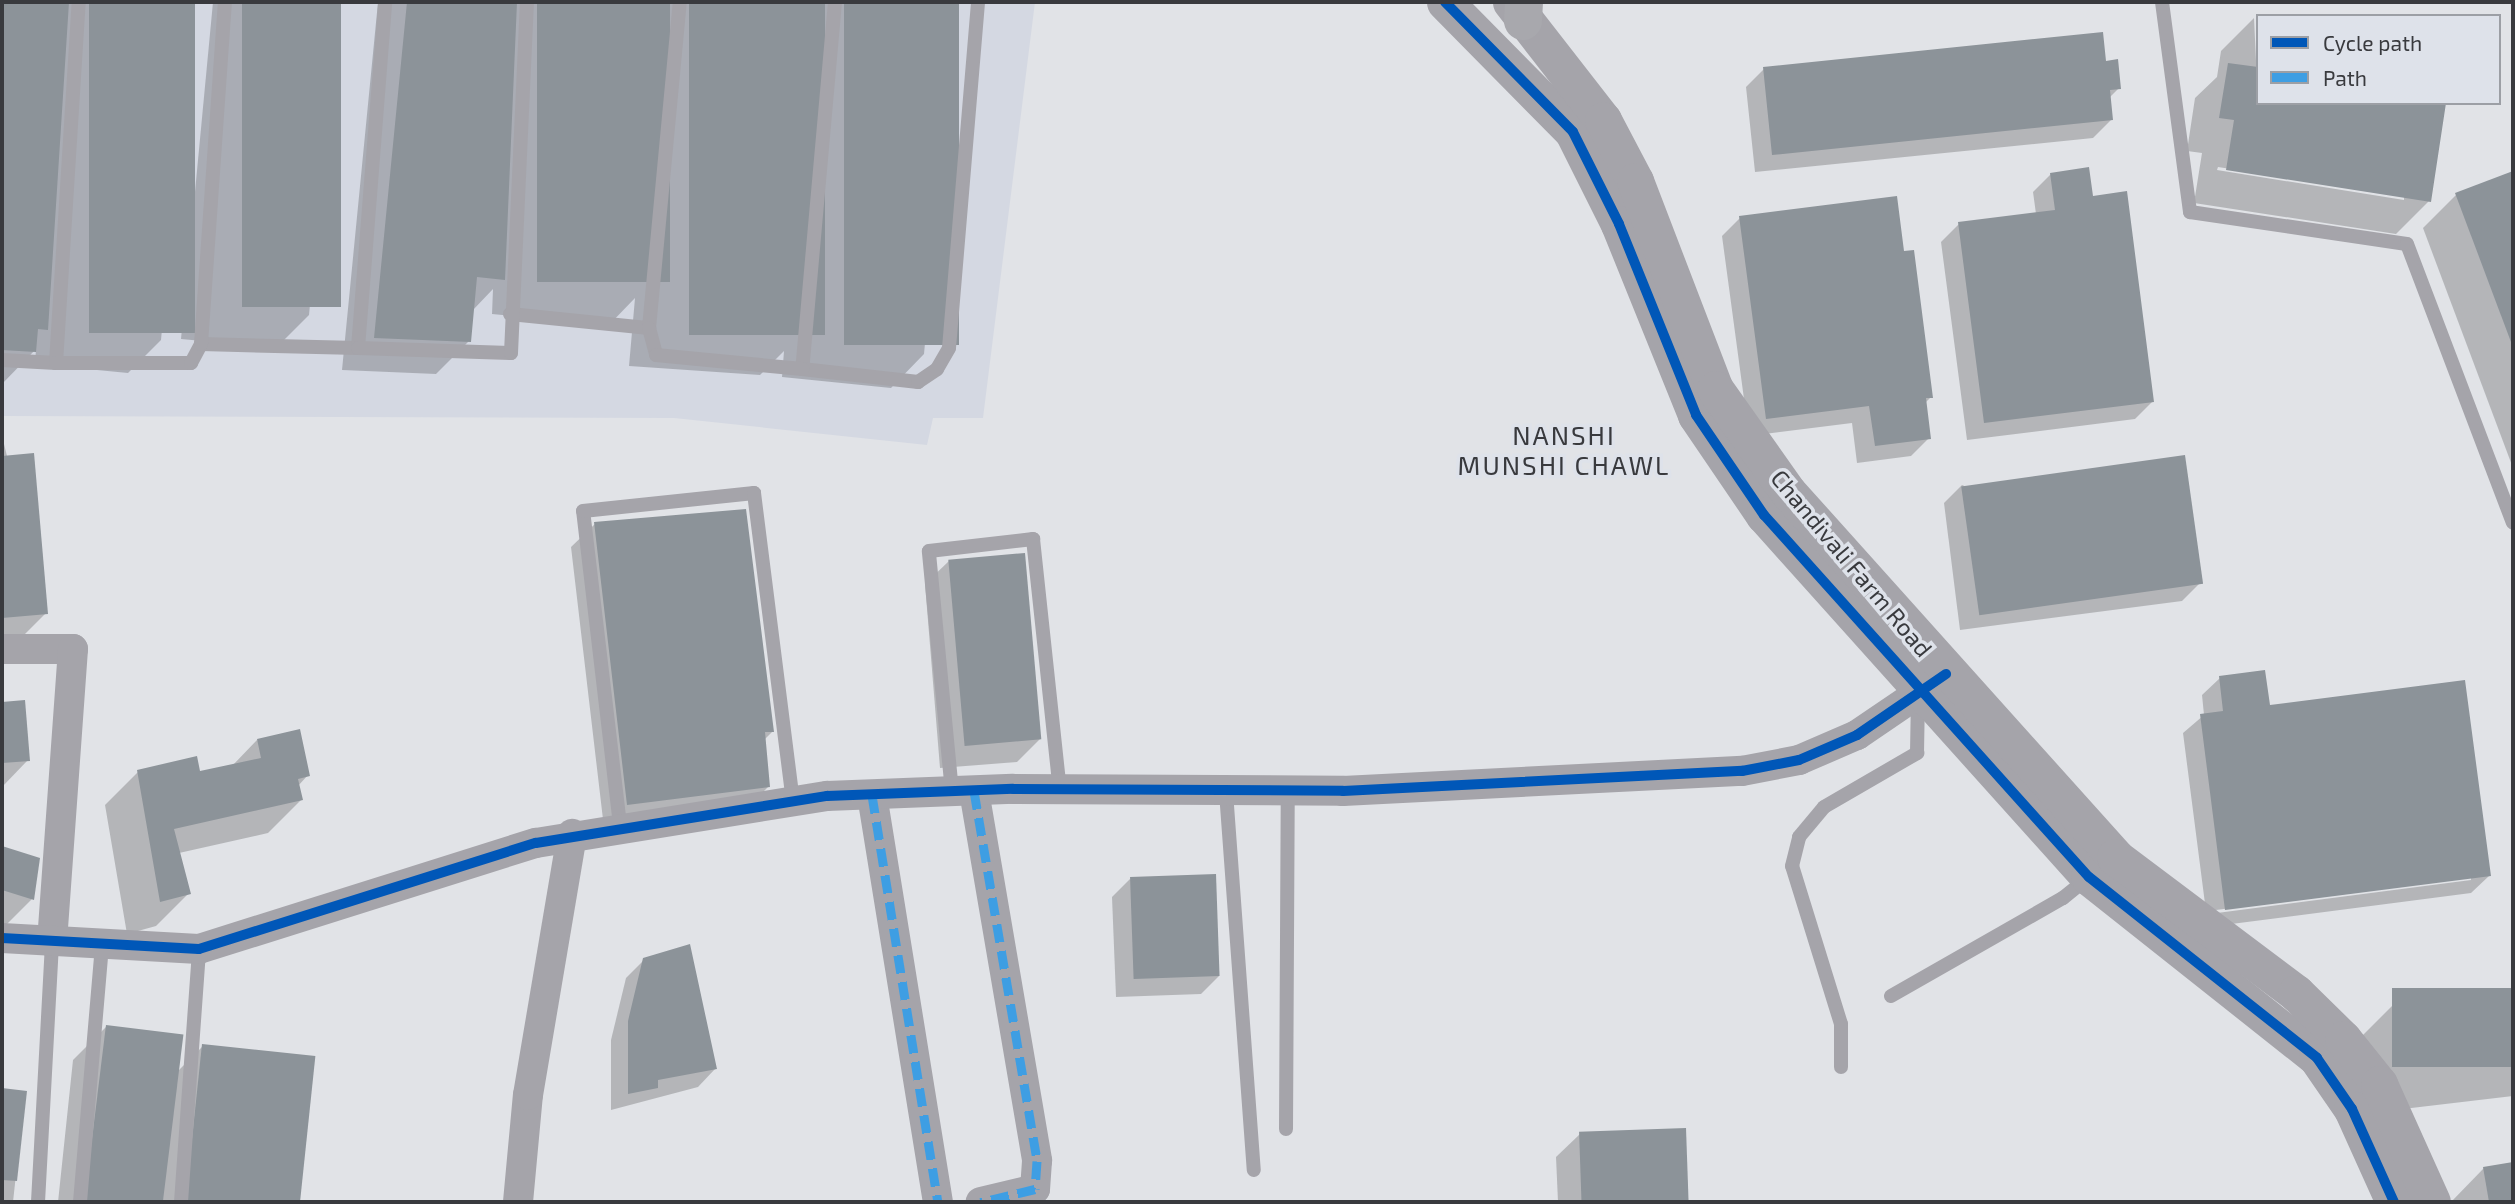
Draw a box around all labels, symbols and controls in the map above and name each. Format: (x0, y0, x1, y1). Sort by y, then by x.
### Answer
legend (2256, 14, 2501, 105)
text: Cycle path (2323, 30, 2422, 55)
text: Path (2323, 65, 2367, 90)
district label: NANSHI MUNSHI CHAWL (1459, 419, 1669, 480)
street label: Chandivali Farm Road (1765, 464, 1939, 662)

